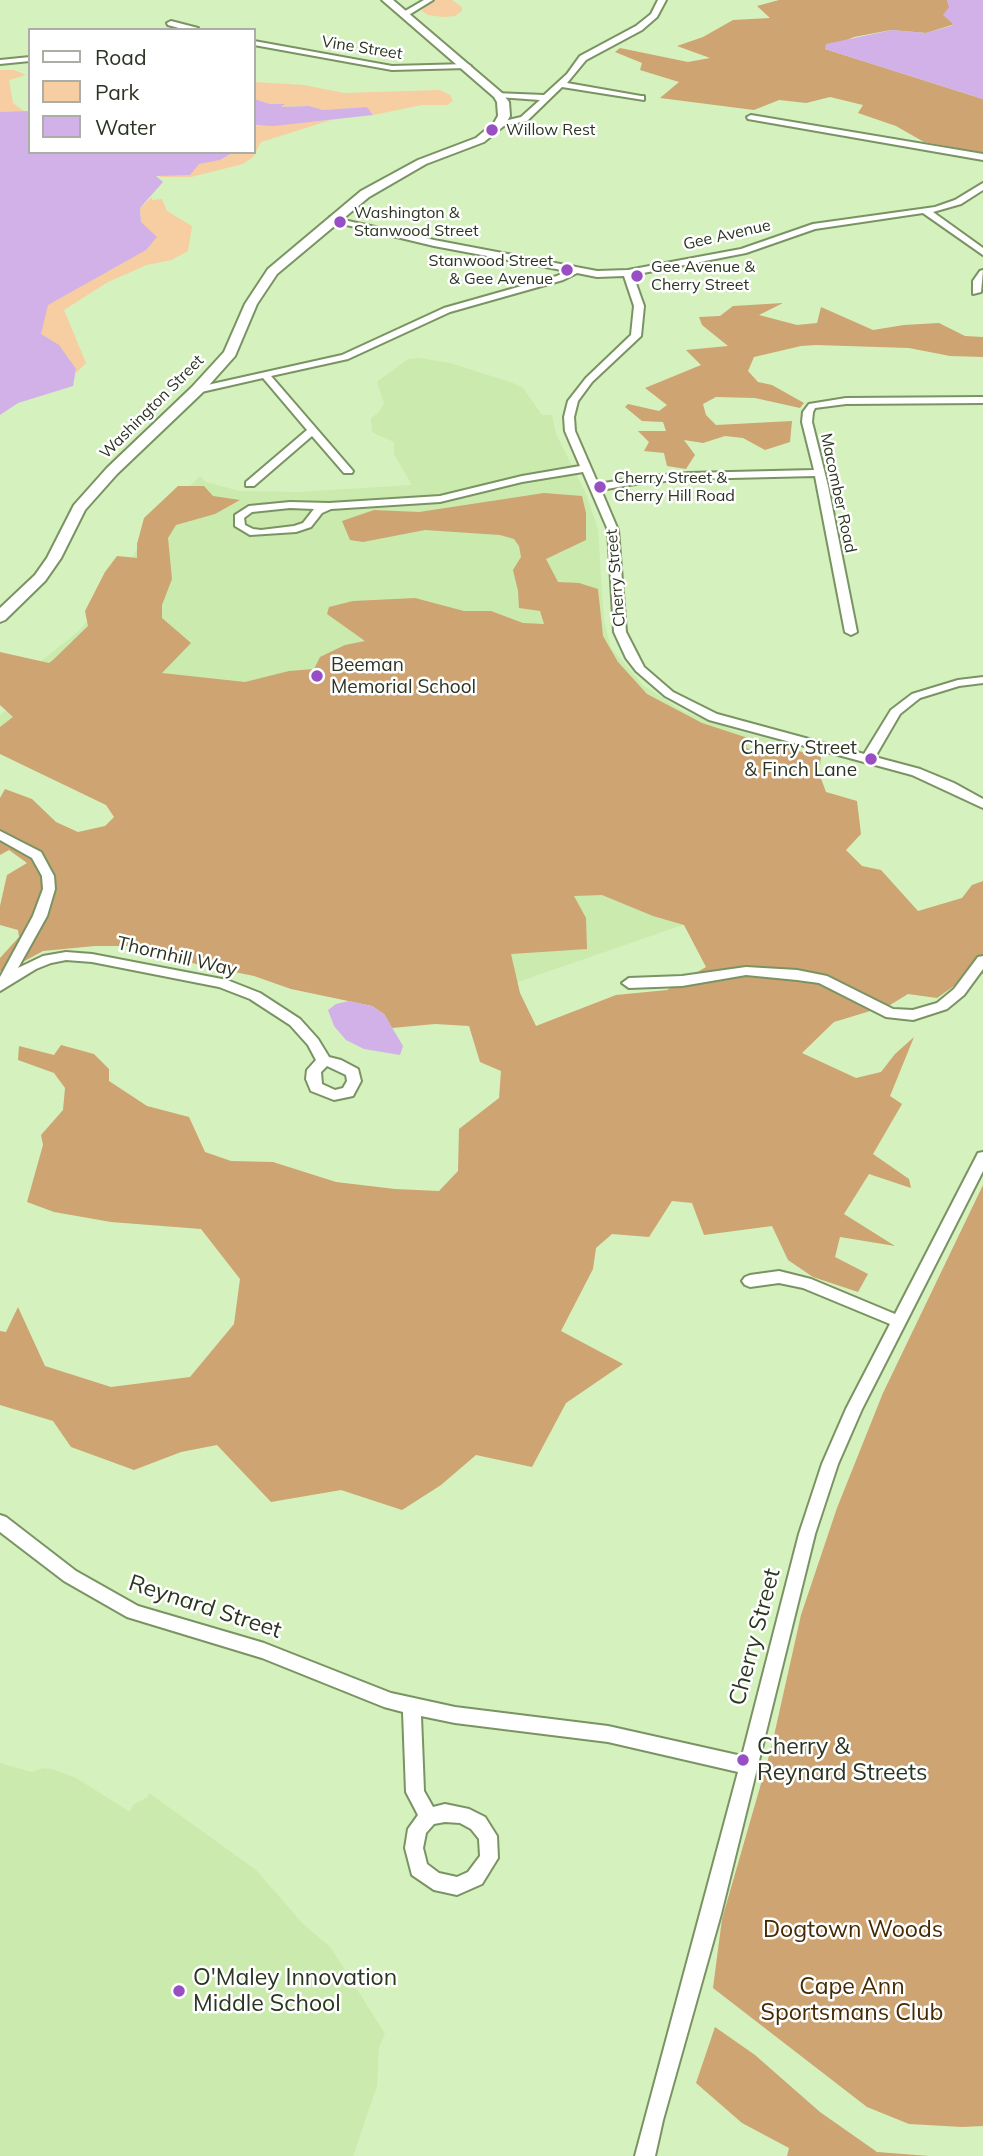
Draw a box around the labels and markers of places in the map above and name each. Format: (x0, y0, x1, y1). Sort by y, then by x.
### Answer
place label: Willow Rest (506, 120, 595, 140)
marker: Willow Rest (484, 122, 500, 138)
place label: Washington & Stanwood Street (354, 203, 479, 241)
marker: Washington & Stanwood Street (332, 214, 348, 230)
place label: Stanwood Street & Gee Avenue (428, 251, 553, 289)
place label: Gee Avenue & Cherry Street (651, 257, 755, 295)
marker: Stanwood Street & Gee Avenue (559, 262, 575, 278)
marker: Gee Avenue & Cherry Street (629, 268, 645, 284)
place label: Cherry Street & Cherry Hill Road (614, 468, 735, 506)
marker: Cherry Street & Cherry Hill Road (592, 479, 608, 495)
place label: Beeman Memorial School (331, 654, 476, 698)
marker: Beeman Memorial School (309, 668, 325, 684)
place label: Cherry Street & Finch Lane (741, 737, 857, 781)
marker: Cherry Street & Finch Lane (863, 751, 879, 767)
place label: Cherry & Reynard Streets (757, 1733, 928, 1787)
marker: Cherry & Reynard Streets (735, 1752, 751, 1768)
place label: O'Maley Innovation Middle School (193, 1964, 397, 2018)
marker: O'Maley Innovation Middle School (171, 1983, 187, 1999)

